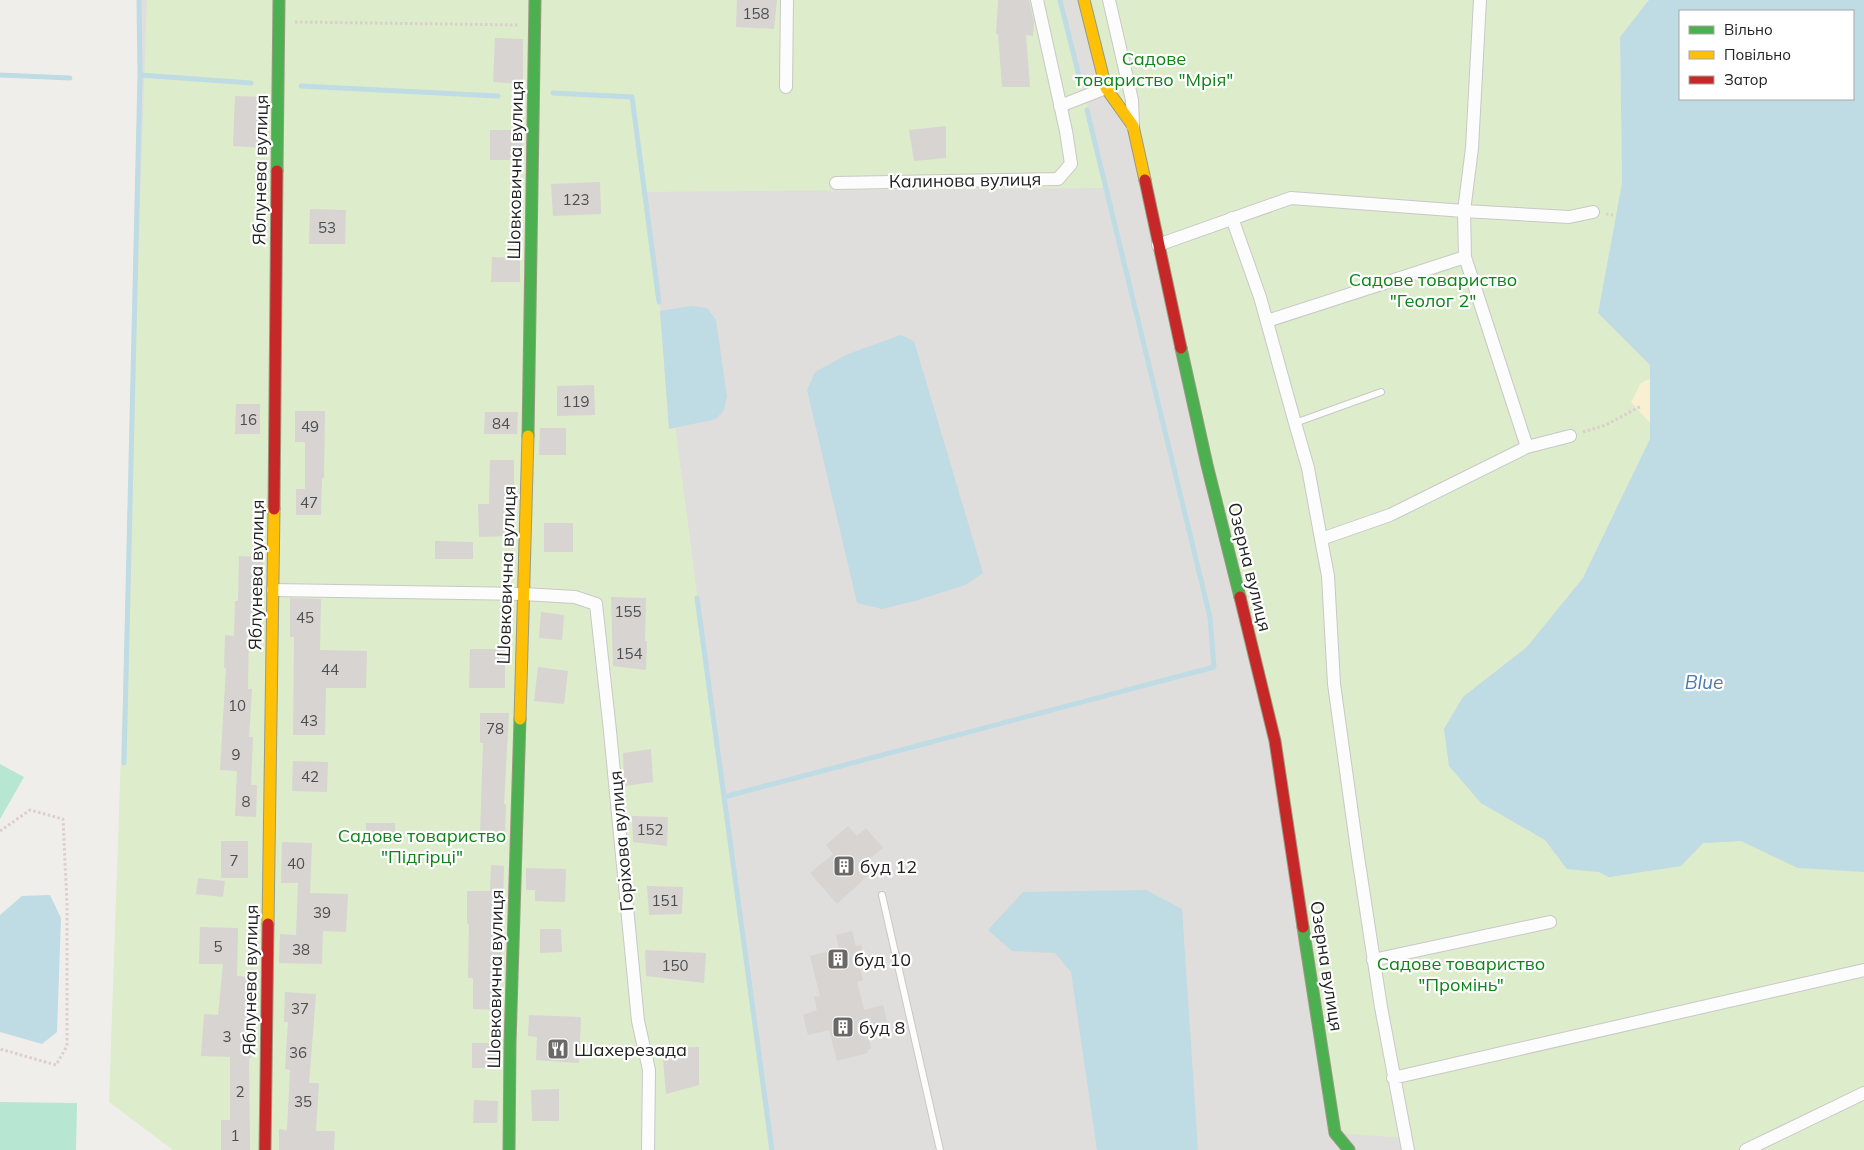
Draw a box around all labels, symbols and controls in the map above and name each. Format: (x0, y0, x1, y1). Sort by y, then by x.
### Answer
house number: 158 (742, 4, 770, 23)
legend (1679, 10, 1854, 100)
text: Вільно (1724, 20, 1773, 39)
text: Повільно (1724, 45, 1791, 64)
park label: Садове товариство "Мрія" (1075, 47, 1233, 91)
text: Затор (1724, 70, 1768, 89)
street label: Шовковична вулиця (502, 80, 528, 260)
street label: Яблунева вулиця (247, 94, 273, 246)
street label: Калинова вулиця (889, 167, 1041, 193)
house number: 123 (562, 190, 590, 209)
house number: 53 (318, 218, 336, 237)
park label: Садове товариство "Геолог 2" (1349, 268, 1517, 312)
house number: 119 (562, 392, 590, 411)
house number: 16 (239, 410, 257, 429)
house number: 84 (492, 414, 510, 433)
house number: 49 (301, 417, 319, 436)
street label: Шовковична вулиця (491, 485, 521, 665)
house number: 47 (300, 493, 318, 512)
street label: Яблунева вулиця (243, 499, 269, 651)
street label: Озерна вулиця (1223, 500, 1277, 634)
house number: 155 (614, 602, 642, 621)
house number: 45 (296, 608, 314, 627)
house number: 154 (615, 644, 643, 663)
house number: 44 (321, 660, 339, 679)
water label: Blue (1685, 670, 1723, 694)
house number: 10 (228, 696, 246, 715)
house number: 43 (300, 711, 318, 730)
house number: 78 (486, 719, 504, 738)
house number: 9 (231, 745, 241, 764)
house number: 42 (301, 767, 319, 786)
street label: Горіхова вулиця (603, 770, 639, 912)
house number: 8 (241, 792, 251, 811)
house number: 152 (636, 820, 664, 839)
park label: Садове товариство "Підгірці" (338, 824, 506, 868)
house number: 7 (229, 851, 239, 870)
house number: 40 (287, 854, 305, 873)
building icon: буд 12 (832, 854, 856, 878)
place label: буд 12 (860, 855, 917, 878)
street label: Шовковична вулиця (482, 889, 508, 1069)
house number: 151 (651, 891, 679, 910)
street label: Озерна вулиця (1305, 899, 1349, 1033)
house number: 39 (313, 903, 331, 922)
street label: Яблунева вулиця (237, 904, 263, 1056)
house number: 5 (213, 937, 223, 956)
house number: 38 (292, 940, 310, 959)
building icon: буд 10 (826, 947, 850, 971)
place label: буд 10 (854, 948, 911, 971)
park label: Садове товариство "Промінь" (1377, 952, 1545, 996)
house number: 150 (661, 956, 689, 975)
house number: 37 (291, 999, 309, 1018)
building icon: буд 8 (831, 1015, 855, 1039)
place label: буд 8 (859, 1016, 905, 1039)
house number: 3 (222, 1027, 232, 1046)
restaurant icon: Шахерезада (546, 1037, 570, 1061)
place label: Шахерезада (574, 1038, 687, 1061)
house number: 36 (289, 1043, 307, 1062)
house number: 2 (235, 1082, 245, 1101)
house number: 35 (294, 1092, 312, 1111)
house number: 1 (230, 1126, 240, 1145)

